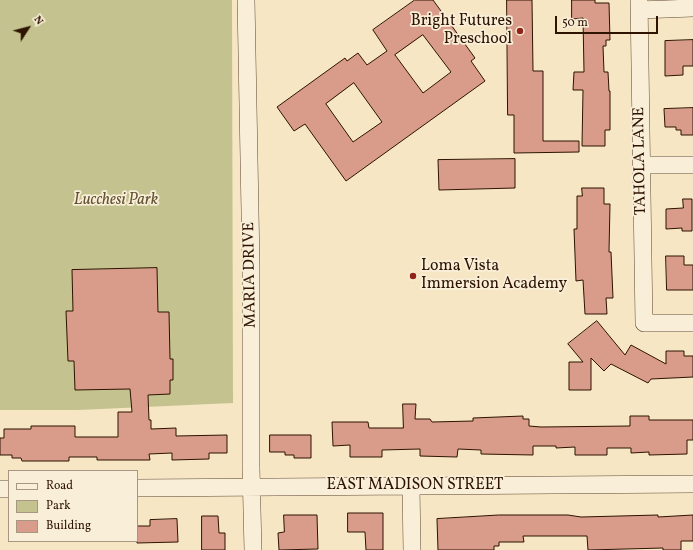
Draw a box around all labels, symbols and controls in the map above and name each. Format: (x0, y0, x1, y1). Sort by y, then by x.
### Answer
north arrow (8, 8, 48, 48)
scale bar (557, 8, 660, 34)
place label: Bright Futures Preschool (411, 12, 512, 50)
text: N (30, 13, 47, 28)
text: 50 m (562, 15, 588, 31)
marker: Bright Futures Preschool (515, 26, 525, 36)
street label: TAHOLA LANE (630, 107, 652, 215)
park label: Lucchesi Park (74, 191, 158, 211)
street label: MARIA DRIVE (240, 222, 262, 328)
place label: Loma Vista Immersion Academy (421, 257, 567, 295)
marker: Loma Vista Immersion Academy (408, 271, 418, 281)
legend (8, 470, 138, 542)
street label: EAST MADISON STREET (327, 476, 503, 496)
text: Road (46, 478, 73, 494)
text: Park (46, 498, 71, 514)
text: Building (46, 518, 91, 534)

